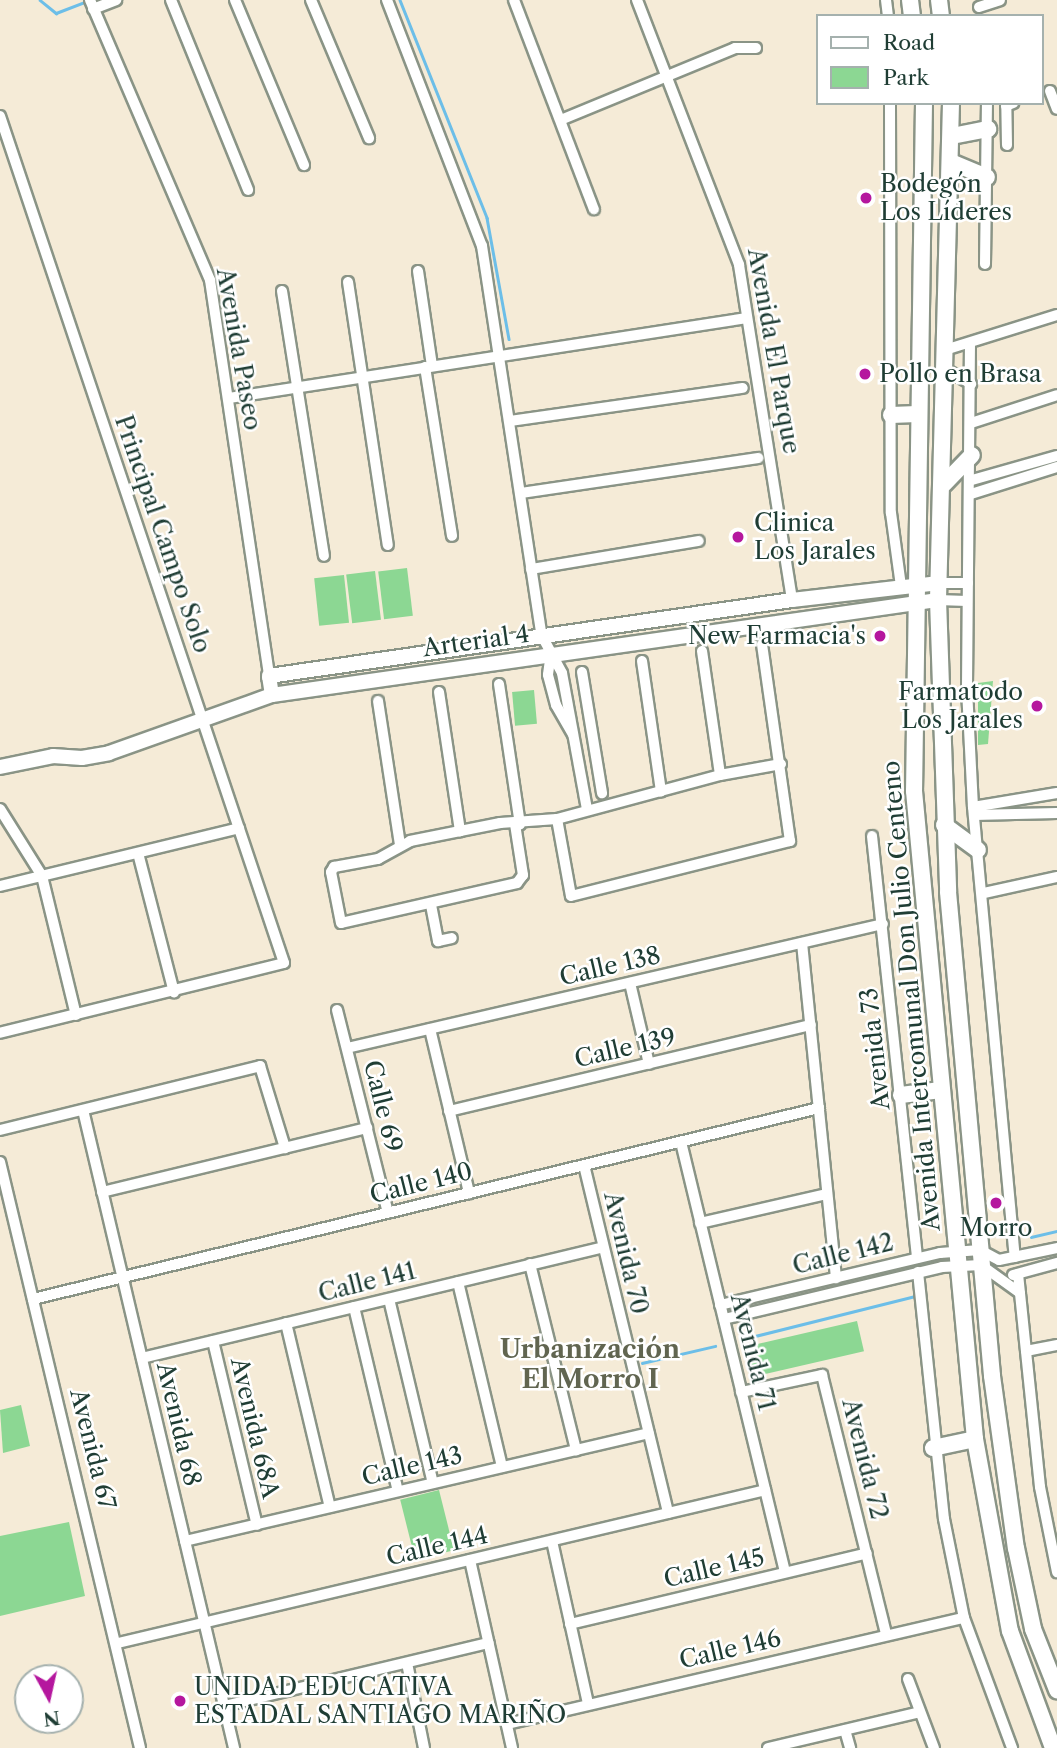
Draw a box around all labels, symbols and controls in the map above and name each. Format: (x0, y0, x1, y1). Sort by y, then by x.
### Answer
legend (816, 14, 1043, 105)
text: Road (883, 30, 935, 55)
text: Park (883, 65, 929, 90)
place label: Bodegón Los Líderes (880, 170, 1012, 226)
marker: Bodegón Los Líderes (858, 190, 874, 206)
street label: Avenida El Parque (742, 246, 806, 456)
street label: Avenida Paseo (211, 265, 267, 433)
place label: Pollo en Brasa (879, 360, 1042, 388)
marker: Pollo en Brasa (857, 366, 873, 382)
street label: Principal Campo Solo (109, 411, 217, 657)
place label: Clinica Los Jarales (754, 509, 876, 565)
marker: Clinica Los Jarales (728, 527, 748, 547)
street label: Arterial 4 (421, 619, 531, 663)
place label: New Farmacia's (687, 622, 866, 650)
marker: New Farmacia's (872, 628, 888, 644)
place label: Farmatodo Los Jarales (898, 678, 1023, 734)
marker: Farmatodo Los Jarales (1029, 698, 1045, 714)
street label: Avenida Intercomunal Don Julio Centeno (876, 759, 946, 1233)
street label: Calle 138 (557, 940, 663, 992)
street label: Avenida 73 (854, 986, 896, 1112)
street label: Calle 139 (572, 1022, 678, 1074)
street label: Calle 69 (358, 1057, 408, 1155)
street label: Calle 140 (367, 1156, 475, 1210)
street label: Avenida 70 (598, 1189, 654, 1317)
marker: Morro (988, 1195, 1004, 1211)
place label: Morro (960, 1214, 1032, 1242)
street label: Calle 142 (790, 1228, 896, 1280)
street label: Calle 141 (315, 1256, 419, 1308)
street label: Avenida 71 (725, 1290, 781, 1414)
district label: Urbanización El Morro I (500, 1334, 680, 1396)
street label: Avenida 68A (225, 1355, 285, 1501)
street label: Avenida 68 (151, 1359, 207, 1489)
street label: Avenida 67 (64, 1386, 122, 1512)
street label: Avenida 72 (836, 1396, 894, 1522)
street label: Calle 143 (359, 1440, 465, 1492)
street label: Calle 144 (384, 1520, 490, 1572)
street label: Calle 145 (661, 1542, 767, 1594)
street label: Calle 146 (676, 1623, 784, 1675)
north arrow (14, 1664, 84, 1734)
place label: UNIDAD EDUCATIVA ESTADAL SANTIAGO MARIÑO (194, 1673, 567, 1729)
marker: UNIDAD EDUCATIVA ESTADAL SANTIAGO MARIÑO (172, 1693, 188, 1709)
text: N (42, 1706, 61, 1731)

